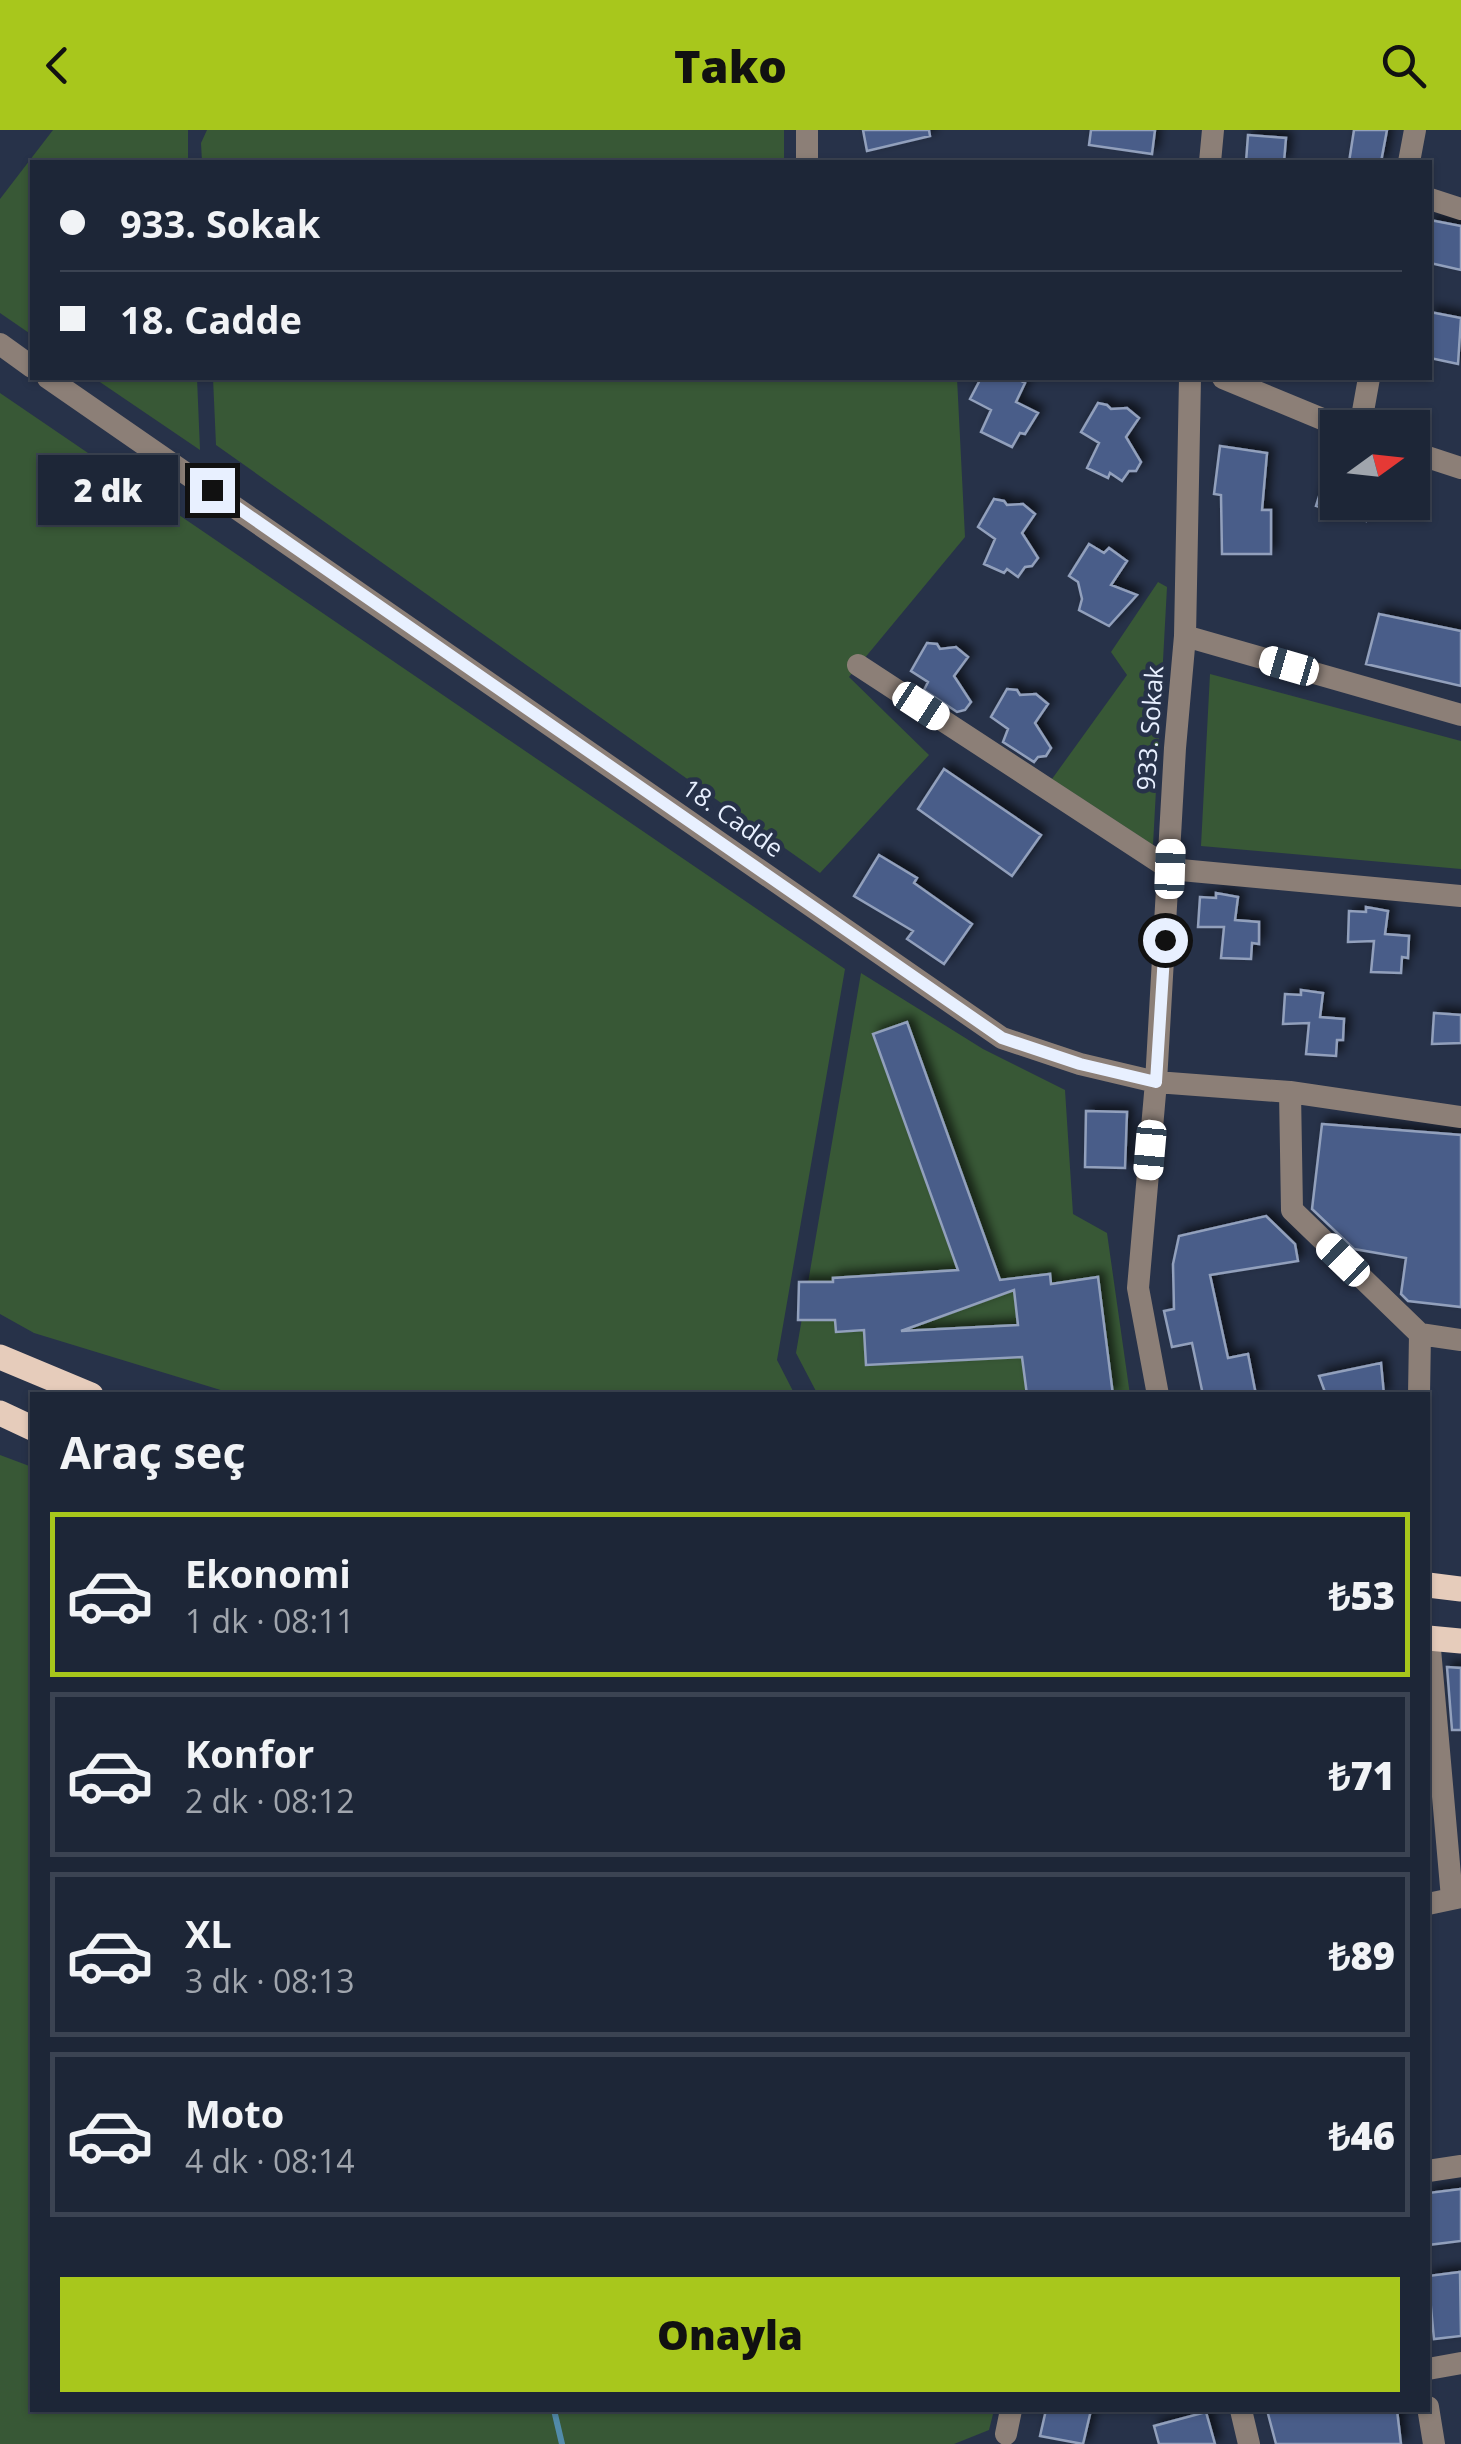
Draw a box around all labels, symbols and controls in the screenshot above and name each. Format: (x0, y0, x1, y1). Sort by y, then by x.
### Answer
text: Tako (674, 35, 787, 96)
icon: back (30, 38, 85, 93)
icon: search (1376, 38, 1431, 93)
text: 933. Sokak (120, 197, 320, 249)
text: 18. Cadde (120, 293, 302, 345)
north arrow (1320, 410, 1430, 520)
map controls (1320, 410, 1430, 520)
callout: 2 dk (37, 455, 177, 525)
text: 2 dk (74, 468, 142, 511)
route end (190, 468, 235, 513)
car (1256, 643, 1322, 689)
street label: 933. Sokak (1128, 664, 1170, 791)
car (888, 677, 954, 735)
street label: 18. Cadde (676, 770, 791, 864)
car (1154, 838, 1186, 900)
route start (1143, 918, 1188, 963)
car (1132, 1119, 1168, 1181)
car (1311, 1228, 1375, 1292)
text: Araç seç (60, 1421, 246, 1482)
text: Ekonomi (185, 1547, 351, 1599)
icon: car (65, 1550, 155, 1640)
text: ₺53 (1329, 1569, 1395, 1621)
text: 1 dk · 08:11 (185, 1599, 355, 1642)
text: Konfor (185, 1727, 314, 1779)
icon: car (65, 1730, 155, 1820)
text: ₺71 (1329, 1749, 1395, 1801)
text: 2 dk · 08:12 (185, 1779, 355, 1822)
text: XL (185, 1907, 232, 1959)
icon: car (65, 1910, 155, 2000)
text: ₺89 (1329, 1929, 1395, 1981)
text: 3 dk · 08:13 (185, 1959, 355, 2002)
text: Moto (185, 2087, 284, 2139)
icon: car (65, 2090, 155, 2180)
text: ₺46 (1329, 2109, 1395, 2161)
text: 4 dk · 08:14 (185, 2139, 355, 2182)
button: Onayla (60, 2277, 1400, 2392)

